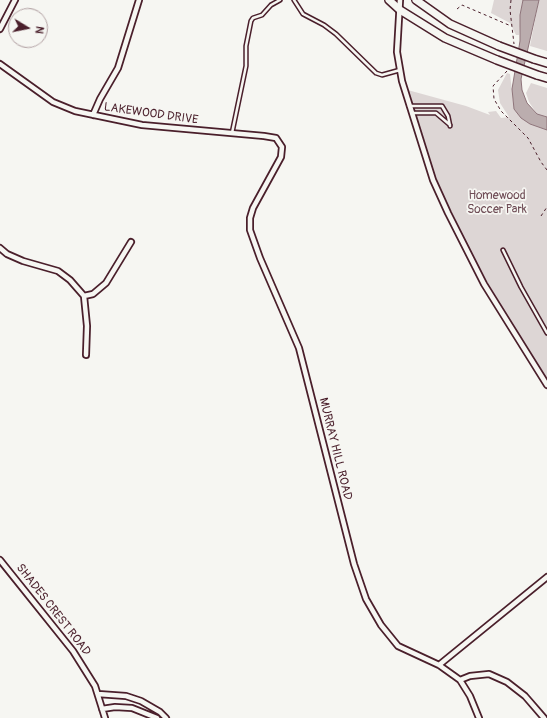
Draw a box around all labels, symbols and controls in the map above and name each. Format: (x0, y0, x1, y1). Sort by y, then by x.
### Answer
north arrow (8, 8, 48, 48)
text: N (32, 25, 46, 35)
street label: LAKEWOOD DRIVE (103, 100, 199, 128)
park label: Homewood Soccer Park (467, 189, 527, 217)
street label: MURRAY HILL ROAD (315, 396, 355, 502)
street label: SHADES CREST ROAD (13, 561, 93, 659)

